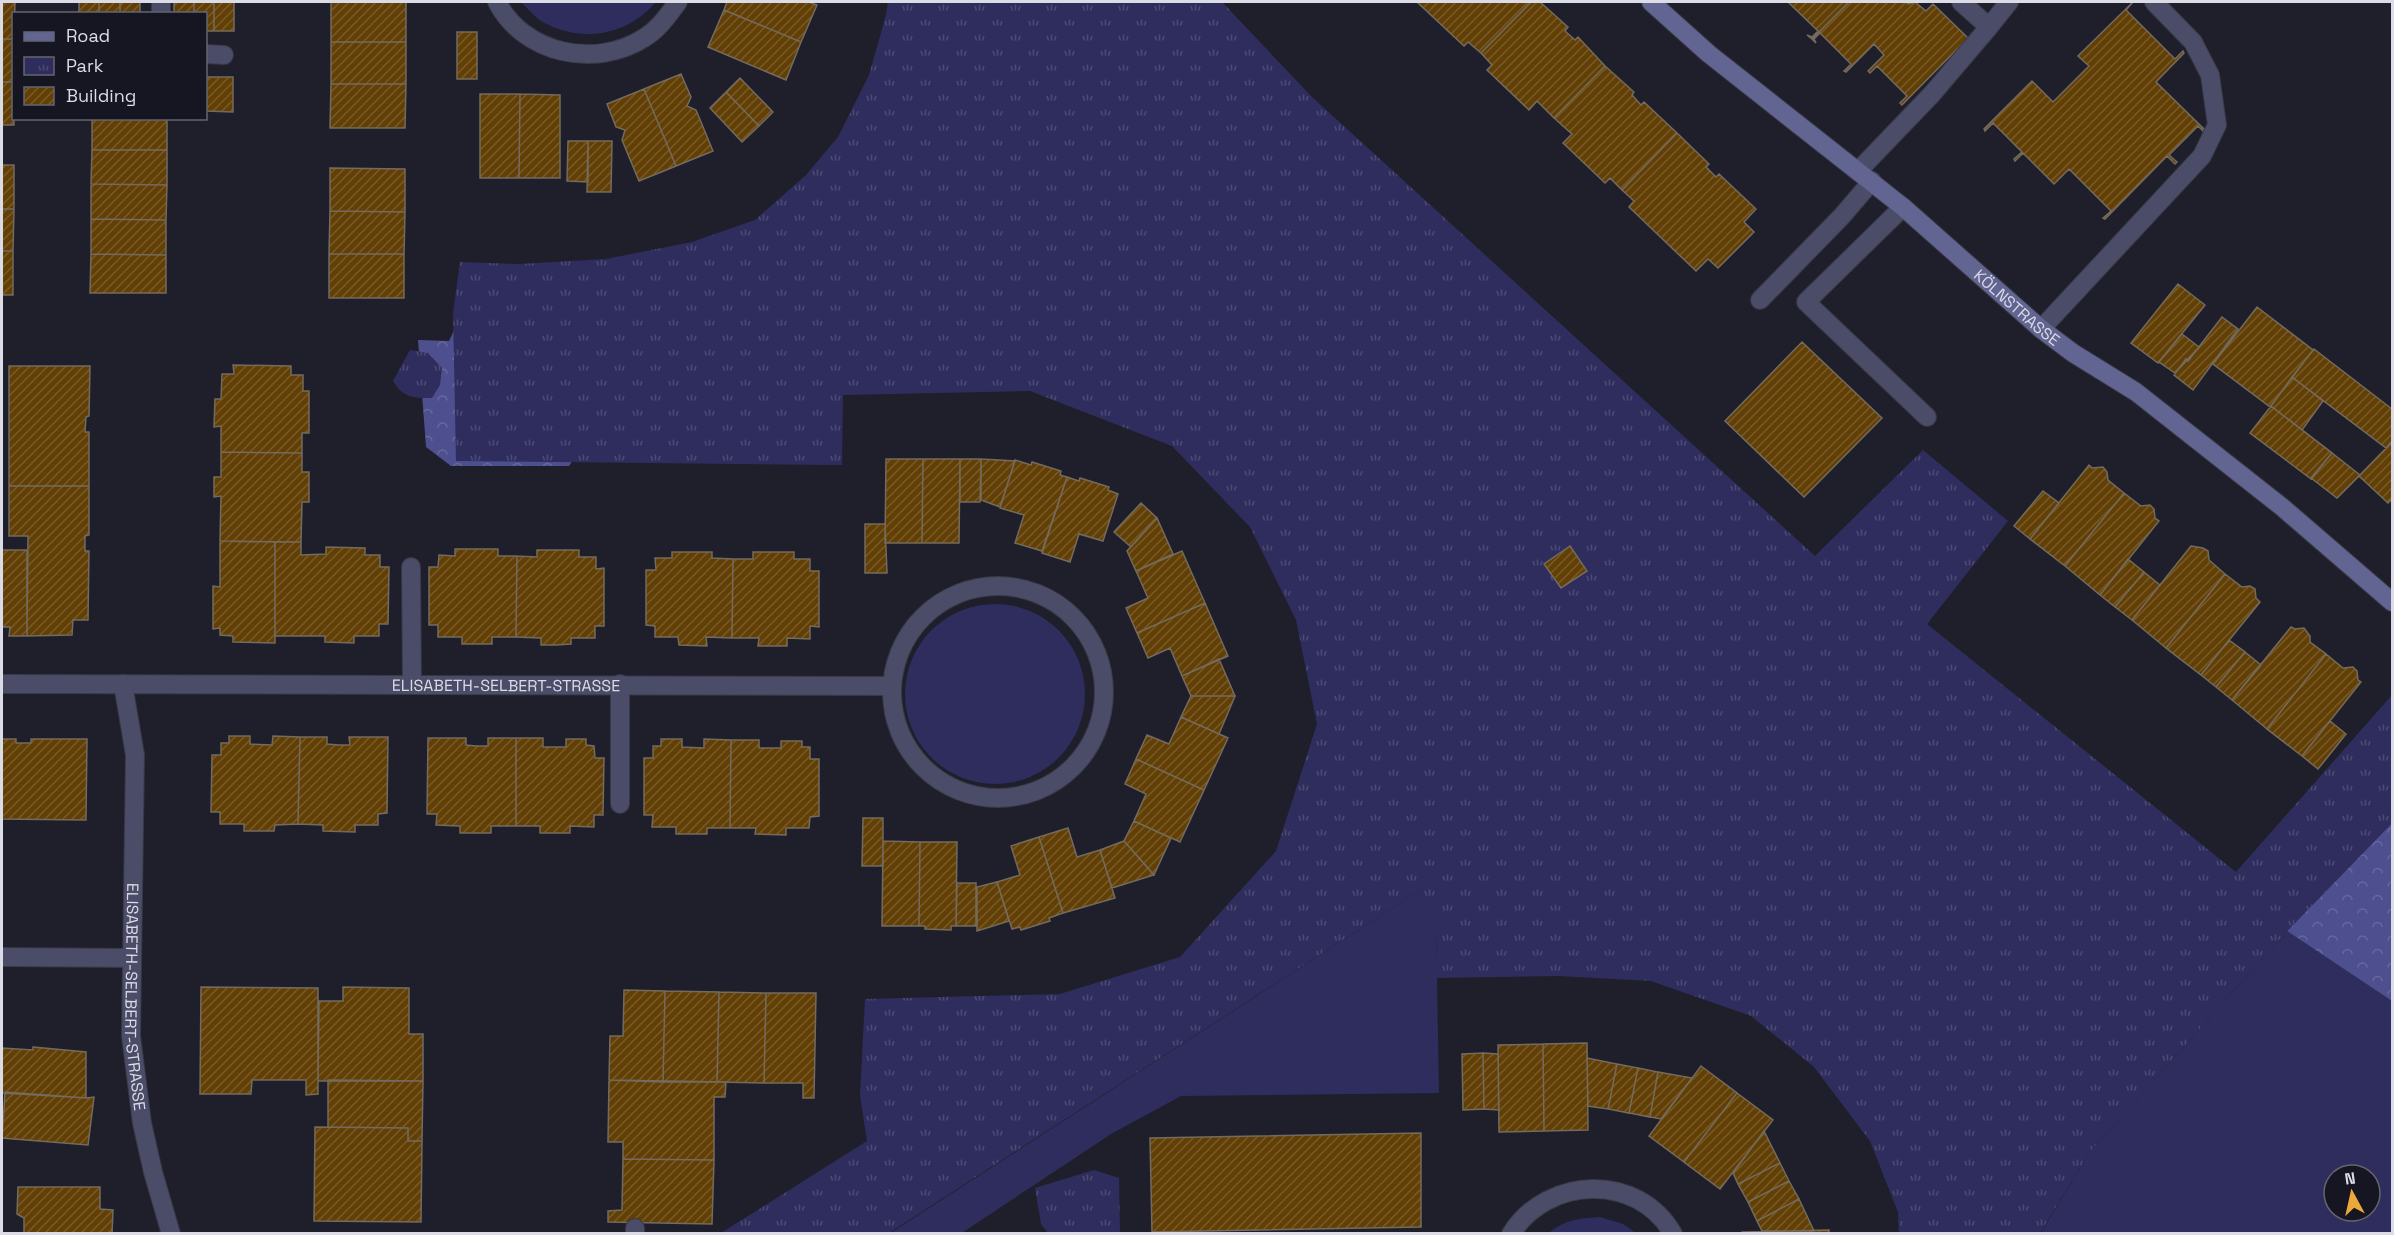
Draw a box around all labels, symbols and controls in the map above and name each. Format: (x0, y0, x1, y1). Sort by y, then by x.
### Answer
legend (12, 12, 207, 120)
text: Road (66, 24, 110, 47)
text: Park (66, 54, 104, 77)
text: Building (66, 84, 136, 107)
street label: KÖLNSTRASSE (1970, 264, 2064, 350)
street label: ELISABETH-SELBERT-STRASSE (392, 674, 620, 696)
street label: ELISABETH-SELBERT-STRASSE (120, 883, 151, 1112)
north arrow (2322, 1163, 2382, 1223)
text: N (2343, 1167, 2357, 1190)

